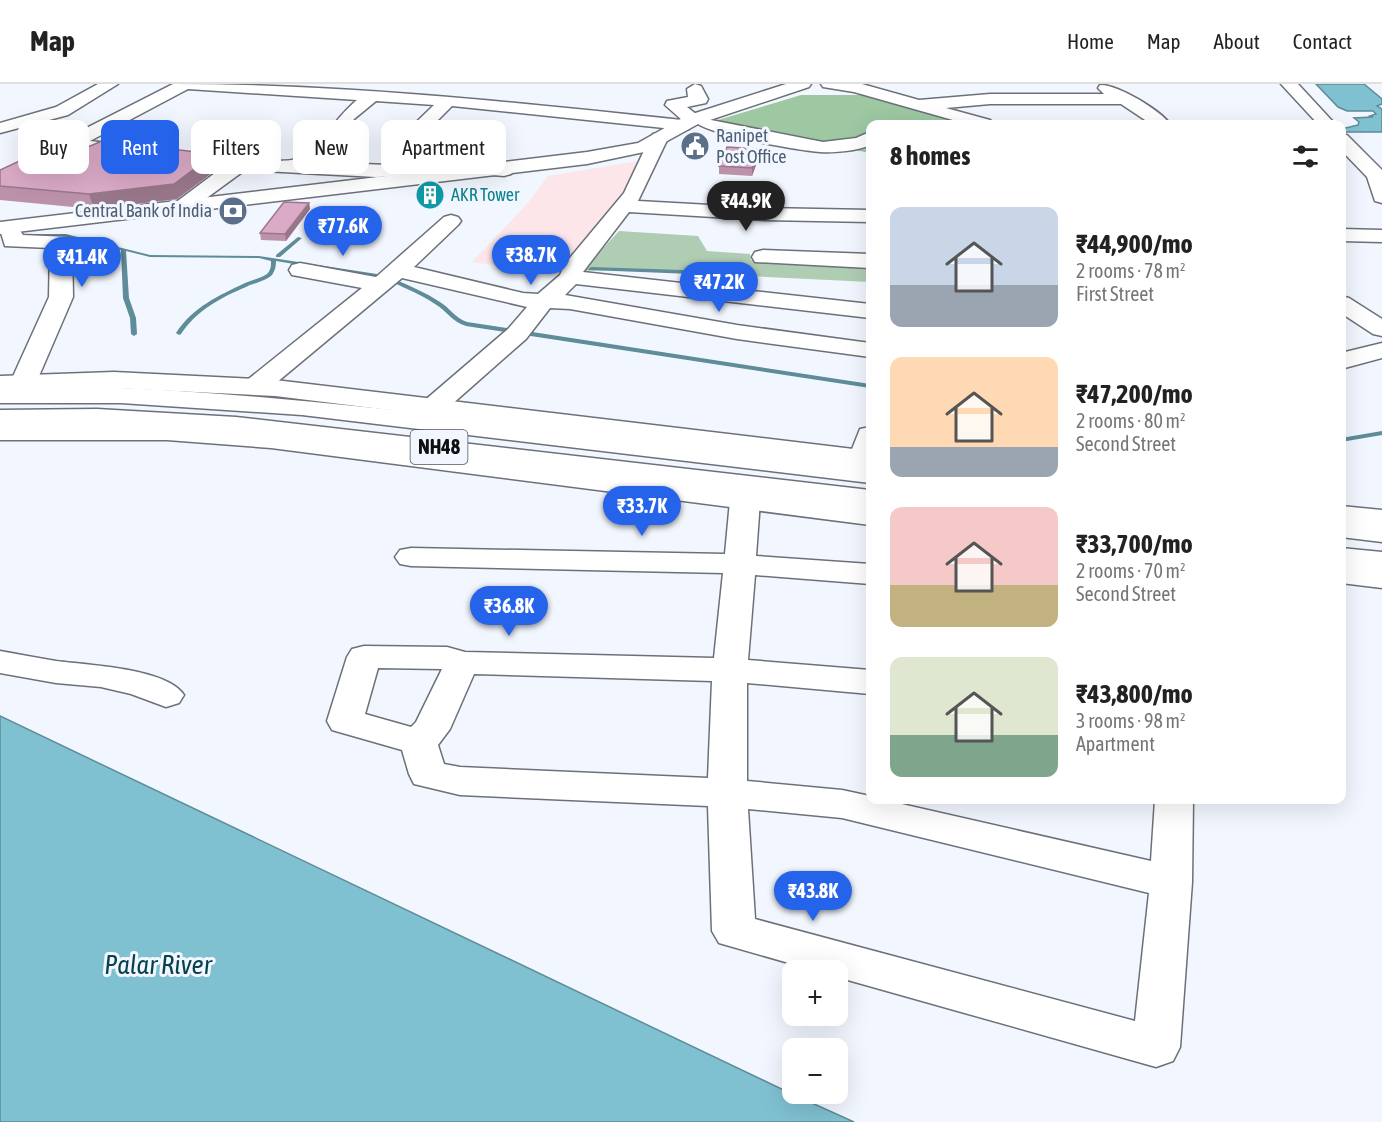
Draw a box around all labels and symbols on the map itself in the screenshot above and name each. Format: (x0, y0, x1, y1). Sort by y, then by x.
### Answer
place label: Ranipet Post Office (716, 125, 786, 167)
public building icon: Ranipet Post Office (679, 130, 711, 162)
building icon: AKR Tower (414, 179, 446, 211)
pin: ₹44.9K (697, 181, 795, 232)
place label: AKR Tower (451, 184, 520, 205)
bank icon: Central Bank of India (217, 195, 249, 227)
place label: Central Bank of India (75, 200, 212, 221)
pin: ₹77.6K (294, 206, 392, 257)
pin: ₹38.7K (482, 235, 580, 286)
pin: ₹41.4K (33, 237, 131, 288)
pin: ₹47.2K (670, 262, 768, 313)
road number: NH48 (410, 430, 468, 464)
pin: ₹33.7K (593, 486, 691, 537)
pin: ₹36.8K (460, 586, 558, 637)
pin: ₹43.8K (764, 871, 862, 922)
water label: Palar River (104, 949, 213, 980)

